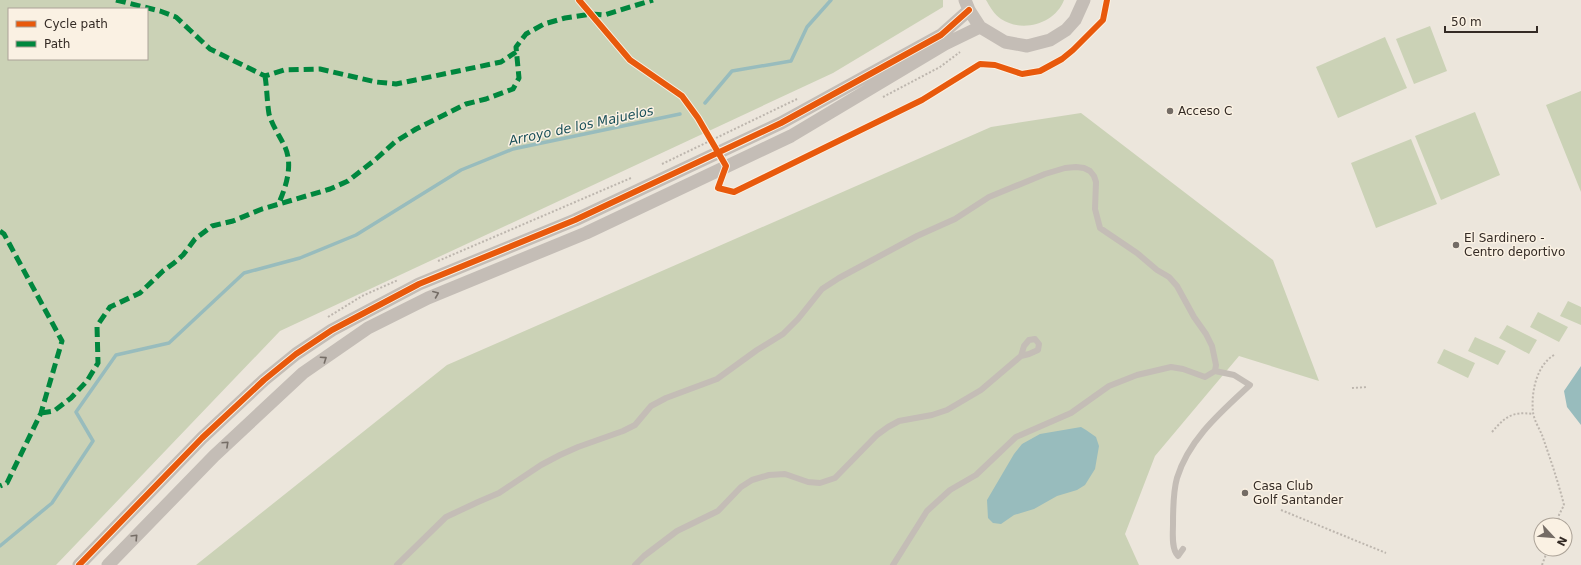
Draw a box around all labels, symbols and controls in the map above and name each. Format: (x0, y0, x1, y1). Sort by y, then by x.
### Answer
legend (8, 8, 148, 60)
scale bar (1445, 8, 1537, 34)
text: 50 m (1451, 15, 1482, 29)
text: Cycle path (44, 17, 108, 31)
text: Path (44, 37, 70, 51)
water label: Arroyo de los Majuelos (506, 103, 655, 148)
place label: Acceso C (1178, 104, 1232, 118)
marker: Acceso C (1165, 106, 1175, 116)
place label: El Sardinero - Centro deportivo (1464, 231, 1565, 259)
marker: El Sardinero - Centro deportivo (1451, 240, 1461, 250)
one-way arrow (433, 291, 440, 299)
one-way arrow (319, 357, 326, 364)
one-way arrow (221, 441, 229, 449)
place label: Casa Club Golf Santander (1253, 479, 1343, 507)
marker: Casa Club Golf Santander (1240, 488, 1250, 498)
north arrow (1533, 517, 1573, 557)
one-way arrow (130, 534, 138, 542)
text: N (1554, 534, 1569, 548)

